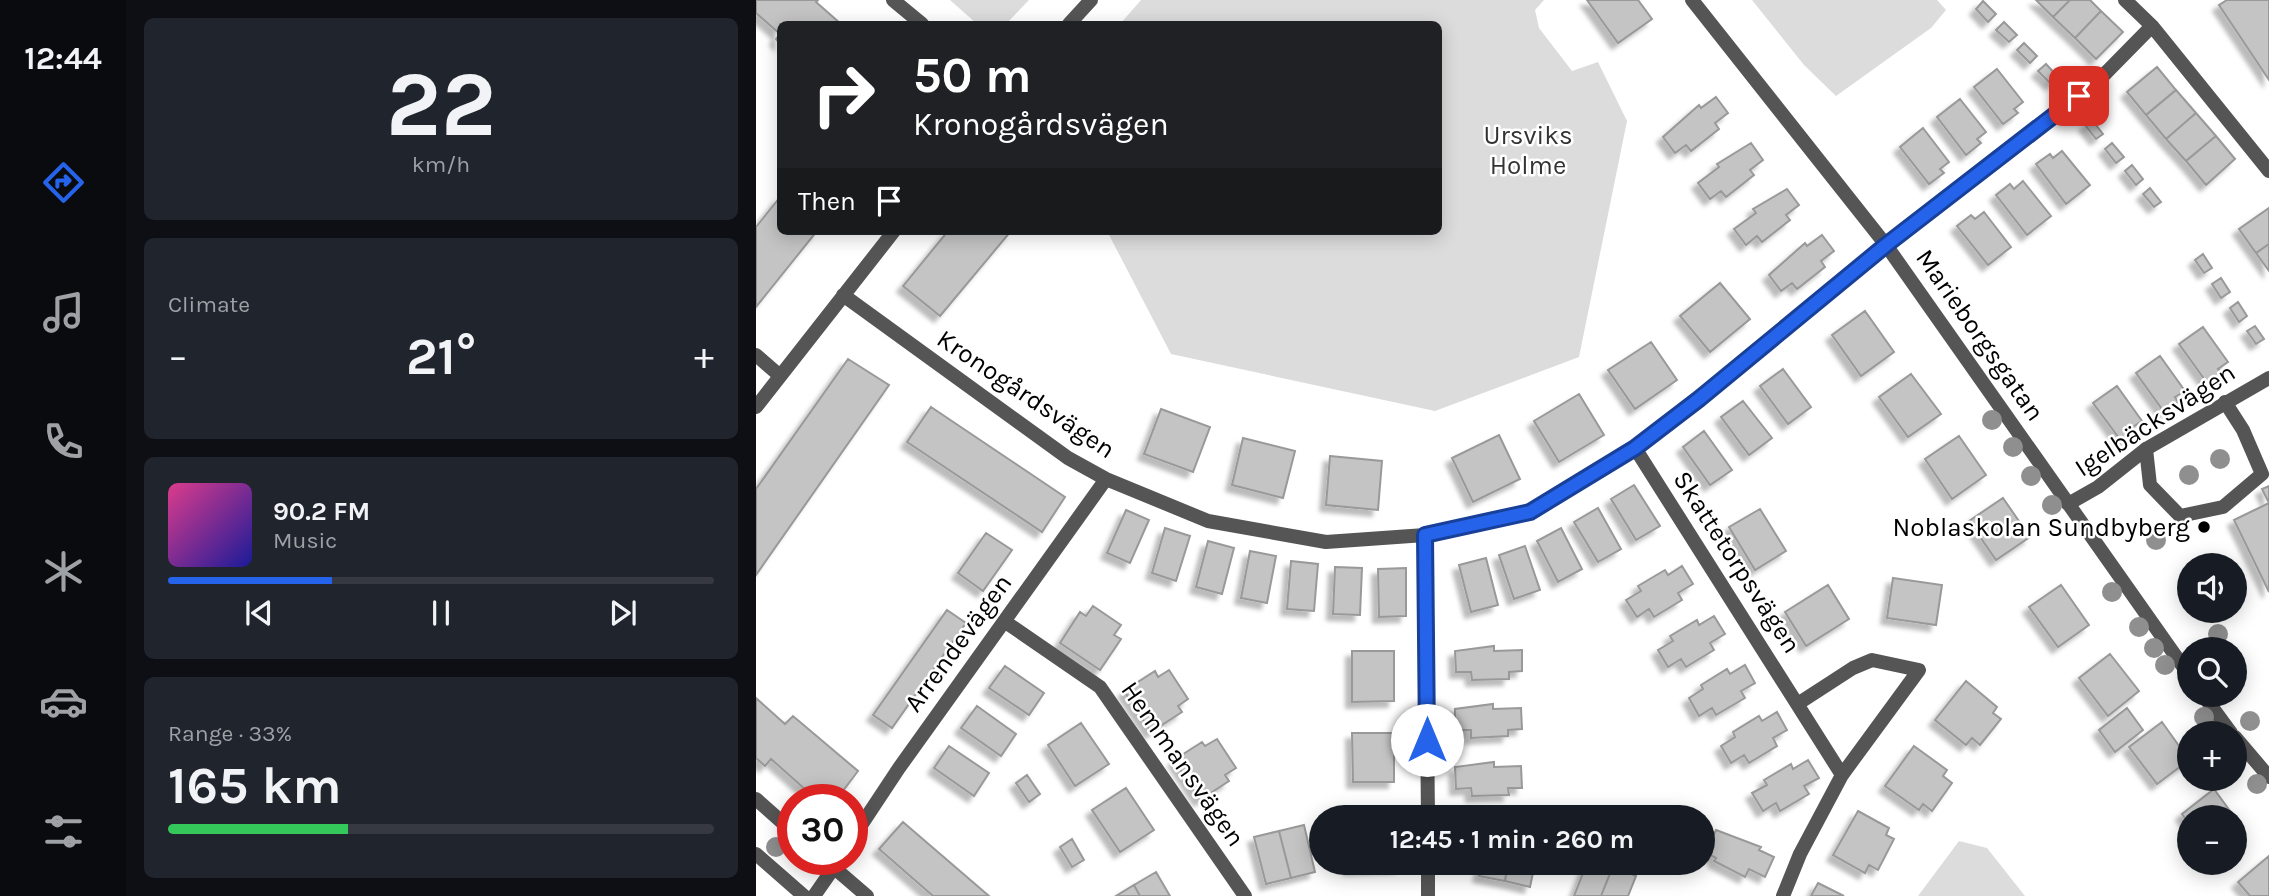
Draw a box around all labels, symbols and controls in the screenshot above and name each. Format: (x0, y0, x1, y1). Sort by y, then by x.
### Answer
text: 12:44 (24, 40, 102, 77)
text: 50 m (913, 47, 1031, 104)
icon: right (798, 49, 889, 140)
text: 22 (386, 52, 496, 158)
pin (2049, 66, 2109, 126)
icon: arrive (2060, 77, 2098, 115)
text: Kronogårdsvägen (913, 106, 1169, 143)
park label: Ursviks Holme (1483, 120, 1573, 181)
text: km/h (412, 151, 470, 178)
icon: directions (39, 158, 88, 207)
icon: arrive (870, 182, 908, 220)
text: Then (798, 186, 856, 217)
street label: Marieborgsgatan (1909, 243, 2051, 427)
icon: music (39, 288, 88, 337)
text: Climate (168, 291, 250, 318)
street label: Kronogårdsvägen (931, 323, 1121, 465)
text: 21° (406, 326, 476, 387)
text: − (168, 334, 188, 379)
text: + (694, 334, 714, 379)
street label: Igelbäcksvägen (2069, 357, 2241, 483)
icon: phone (39, 417, 88, 466)
street label: Skattetorpsvägen (1667, 465, 1807, 659)
text: 90.2 FM (273, 496, 370, 527)
place label: Noblaskolan Sundbyberg (1893, 512, 2190, 543)
marker: Noblaskolan Sundbyberg (2196, 519, 2212, 535)
text: Music (273, 527, 337, 554)
icon: climate (39, 547, 88, 596)
map controls (2177, 553, 2247, 875)
button: sound (2177, 553, 2247, 623)
street label: Arrendevägen (898, 568, 1018, 718)
icon: previous (240, 594, 278, 632)
icon: pause (422, 594, 460, 632)
icon: next (604, 594, 642, 632)
button: search (2177, 637, 2247, 707)
street label: Hemmansvägen (1115, 676, 1251, 852)
icon: car (39, 677, 88, 726)
position arrow (1390, 703, 1464, 777)
text: Range · 33% (168, 720, 292, 747)
button: + (2177, 721, 2247, 791)
text: 165 km (168, 755, 342, 816)
speed limit sign: 30 (777, 784, 868, 875)
button: − (2177, 805, 2247, 875)
icon: filters (39, 807, 88, 856)
text: 12:45 · 1 min · 260 m (1390, 824, 1634, 855)

